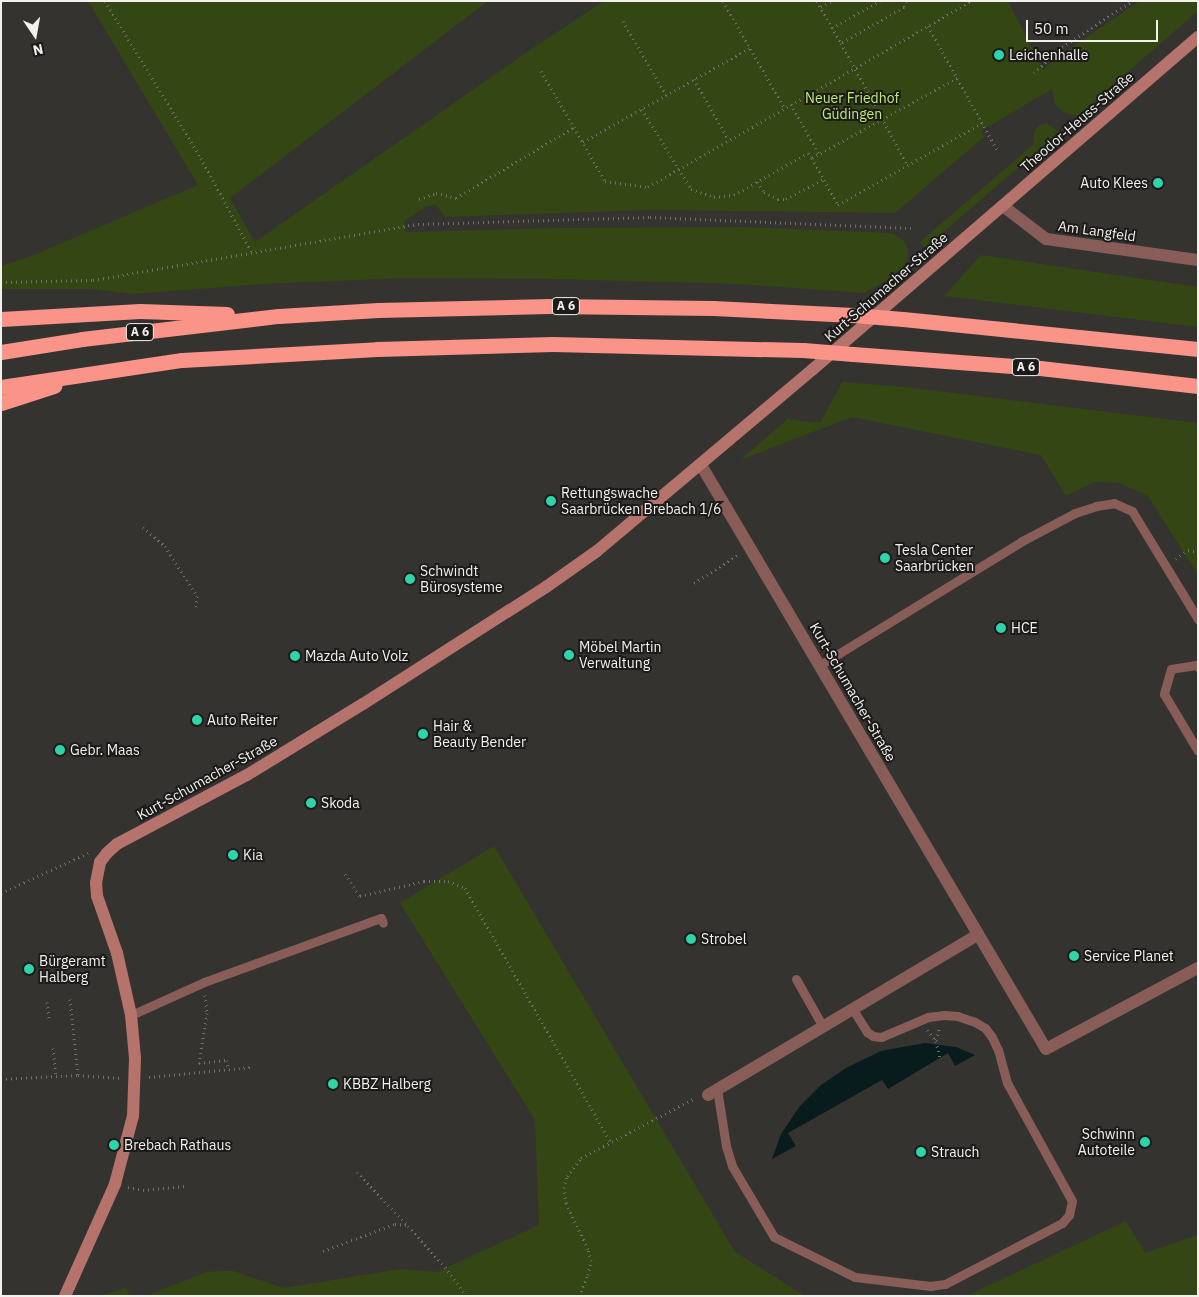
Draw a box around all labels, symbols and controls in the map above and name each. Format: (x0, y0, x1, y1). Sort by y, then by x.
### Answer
north arrow (10, 10, 60, 60)
scale bar (1029, 10, 1162, 42)
text: 50 m (1034, 19, 1069, 38)
text: N (31, 40, 45, 60)
place label: Leichenhalle (1009, 47, 1088, 63)
marker: Leichenhalle (993, 49, 1005, 61)
street label: Theodor-Heuss-Straße (1017, 68, 1137, 176)
park label: Neuer Friedhof Güdingen (805, 90, 899, 122)
place label: Auto Klees (1080, 175, 1148, 191)
marker: Auto Klees (1152, 177, 1164, 189)
street label: Am Langfeld (1057, 217, 1137, 245)
street label: Kurt-Schumacher-Straße (821, 229, 951, 345)
road number: A 6 (551, 296, 581, 316)
road number: A 6 (125, 322, 155, 342)
road number: A 6 (1011, 358, 1041, 377)
place label: Rettungswache Saarbrücken Brebach 1/6 (561, 485, 722, 518)
marker: Rettungswache Saarbrücken Brebach 1/6 (545, 495, 557, 507)
place label: Tesla Center Saarbrücken (895, 542, 974, 574)
marker: Tesla Center Saarbrücken (879, 552, 891, 564)
place label: Schwindt Bürosysteme (420, 563, 503, 596)
marker: Schwindt Bürosysteme (404, 573, 416, 585)
street label: Kurt-Schumacher-Straße (806, 620, 900, 764)
place label: HCE (1011, 620, 1038, 636)
marker: HCE (995, 622, 1007, 634)
place label: Möbel Martin Verwaltung (579, 639, 662, 672)
place label: Mazda Auto Volz (305, 648, 408, 664)
marker: Möbel Martin Verwaltung (563, 649, 575, 661)
marker: Mazda Auto Volz (289, 650, 301, 662)
place label: Auto Reiter (207, 712, 278, 728)
marker: Auto Reiter (191, 714, 203, 726)
place label: Hair & Beauty Bender (433, 718, 526, 750)
marker: Hair & Beauty Bender (417, 728, 429, 740)
street label: Kurt-Schumacher-Straße (134, 732, 280, 824)
place label: Gebr. Maas (70, 742, 140, 758)
marker: Gebr. Maas (54, 744, 66, 756)
place label: Skoda (321, 795, 360, 811)
marker: Skoda (305, 797, 317, 809)
place label: Kia (243, 847, 263, 863)
marker: Kia (227, 849, 239, 861)
place label: Strobel (701, 931, 747, 947)
marker: Strobel (685, 933, 697, 945)
place label: Service Planet (1084, 948, 1174, 964)
marker: Service Planet (1068, 950, 1080, 962)
place label: Bürgeramt Halberg (39, 953, 106, 986)
marker: Bürgeramt Halberg (23, 963, 35, 975)
place label: KBBZ Halberg (343, 1076, 431, 1092)
marker: KBBZ Halberg (327, 1078, 339, 1090)
place label: Schwinn Autoteile (1078, 1126, 1135, 1158)
marker: Schwinn Autoteile (1139, 1136, 1151, 1148)
place label: Brebach Rathaus (124, 1137, 231, 1153)
marker: Brebach Rathaus (108, 1139, 120, 1151)
place label: Strauch (931, 1144, 980, 1160)
marker: Strauch (915, 1146, 927, 1158)

